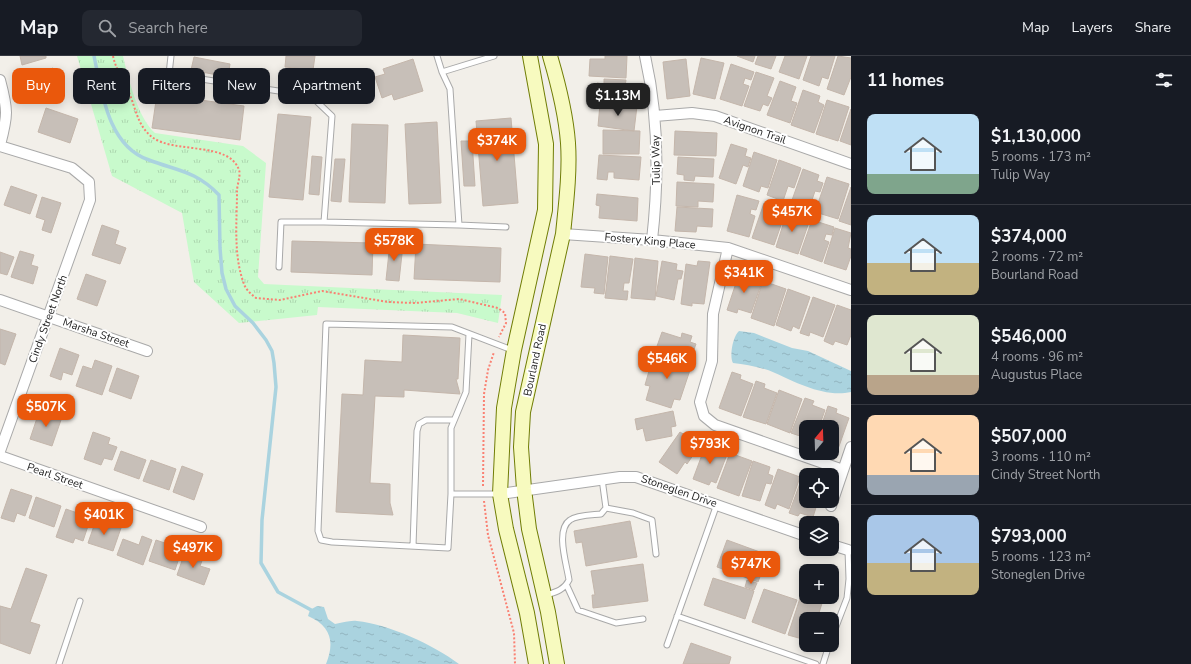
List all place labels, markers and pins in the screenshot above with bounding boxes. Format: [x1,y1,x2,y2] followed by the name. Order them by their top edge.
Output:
[585,83,651,117] pin: $1.13M
[469,128,525,162] pin: $374K
[764,199,820,233] pin: $457K
[366,228,422,262] pin: $578K
[716,260,772,294] pin: $341K
[639,346,695,380] pin: $546K
[18,394,74,428] pin: $507K
[682,431,738,465] pin: $793K
[76,502,132,536] pin: $401K
[165,535,221,569] pin: $497K
[723,551,779,585] pin: $747K

